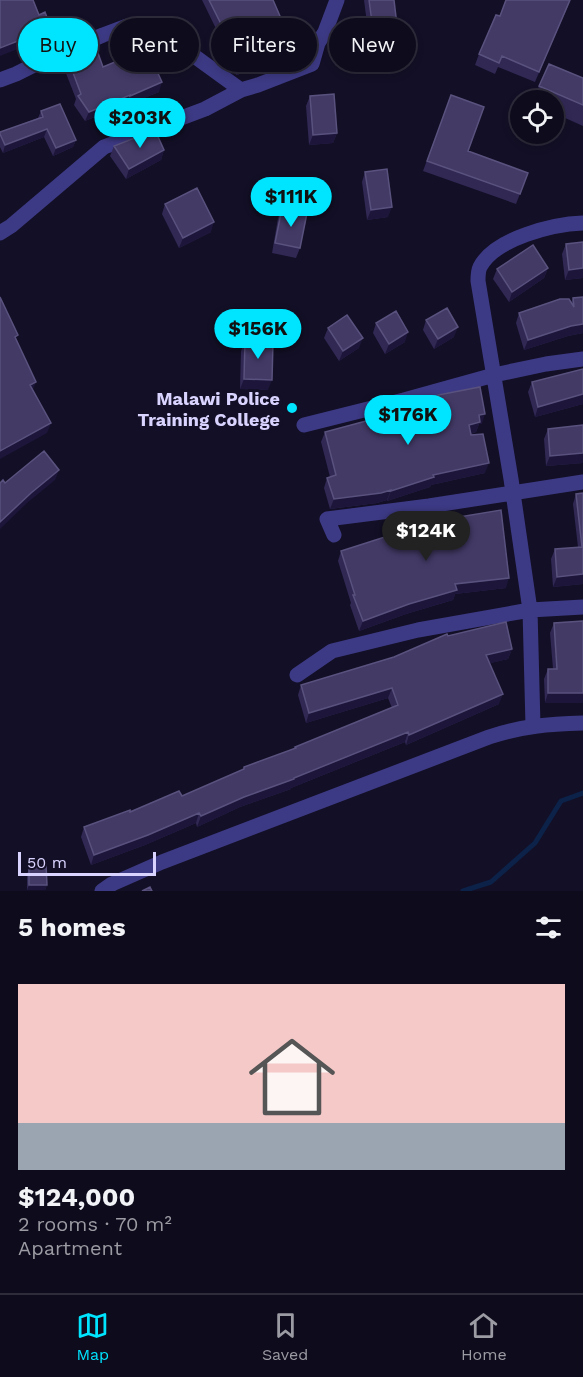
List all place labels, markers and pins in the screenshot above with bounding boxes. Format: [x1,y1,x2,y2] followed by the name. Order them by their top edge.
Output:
[98,98,182,149] pin: $203K
[249,177,333,228] pin: $111K
[216,309,300,360] pin: $156K
[138,388,280,430] place label: Malawi Police Training College
[366,395,450,446] pin: $176K
[285,401,299,415] marker: Malawi Police Training College
[384,511,468,562] pin: $124K

